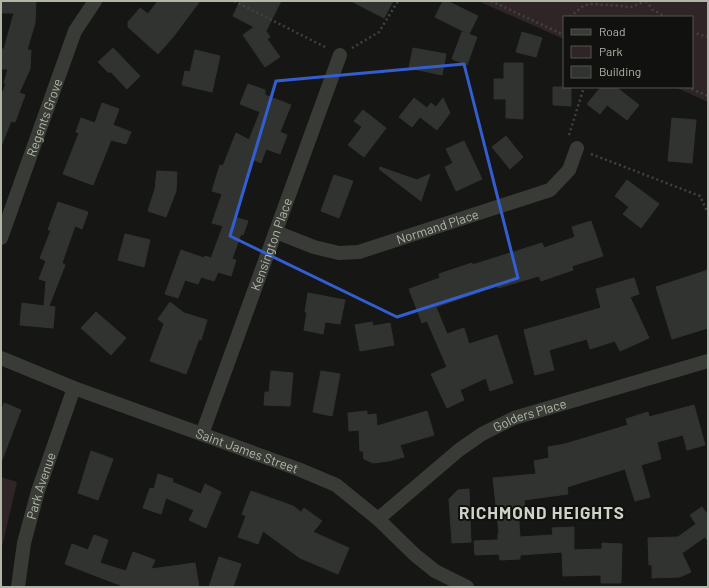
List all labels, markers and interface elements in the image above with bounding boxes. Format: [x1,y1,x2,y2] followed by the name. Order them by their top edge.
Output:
[563,16,693,88] legend
[599,24,626,38] text: Road
[599,44,623,58] text: Park
[599,64,641,78] text: Building
[23,76,65,159] street label: Regents Grove
[247,196,295,293] street label: Kensington Place
[394,206,481,247] street label: Normand Place
[490,395,568,435] street label: Golders Place
[194,425,301,476] street label: Saint James Street
[23,450,59,521] street label: Park Avenue
[459,502,625,522] district label: RICHMOND HEIGHTS

